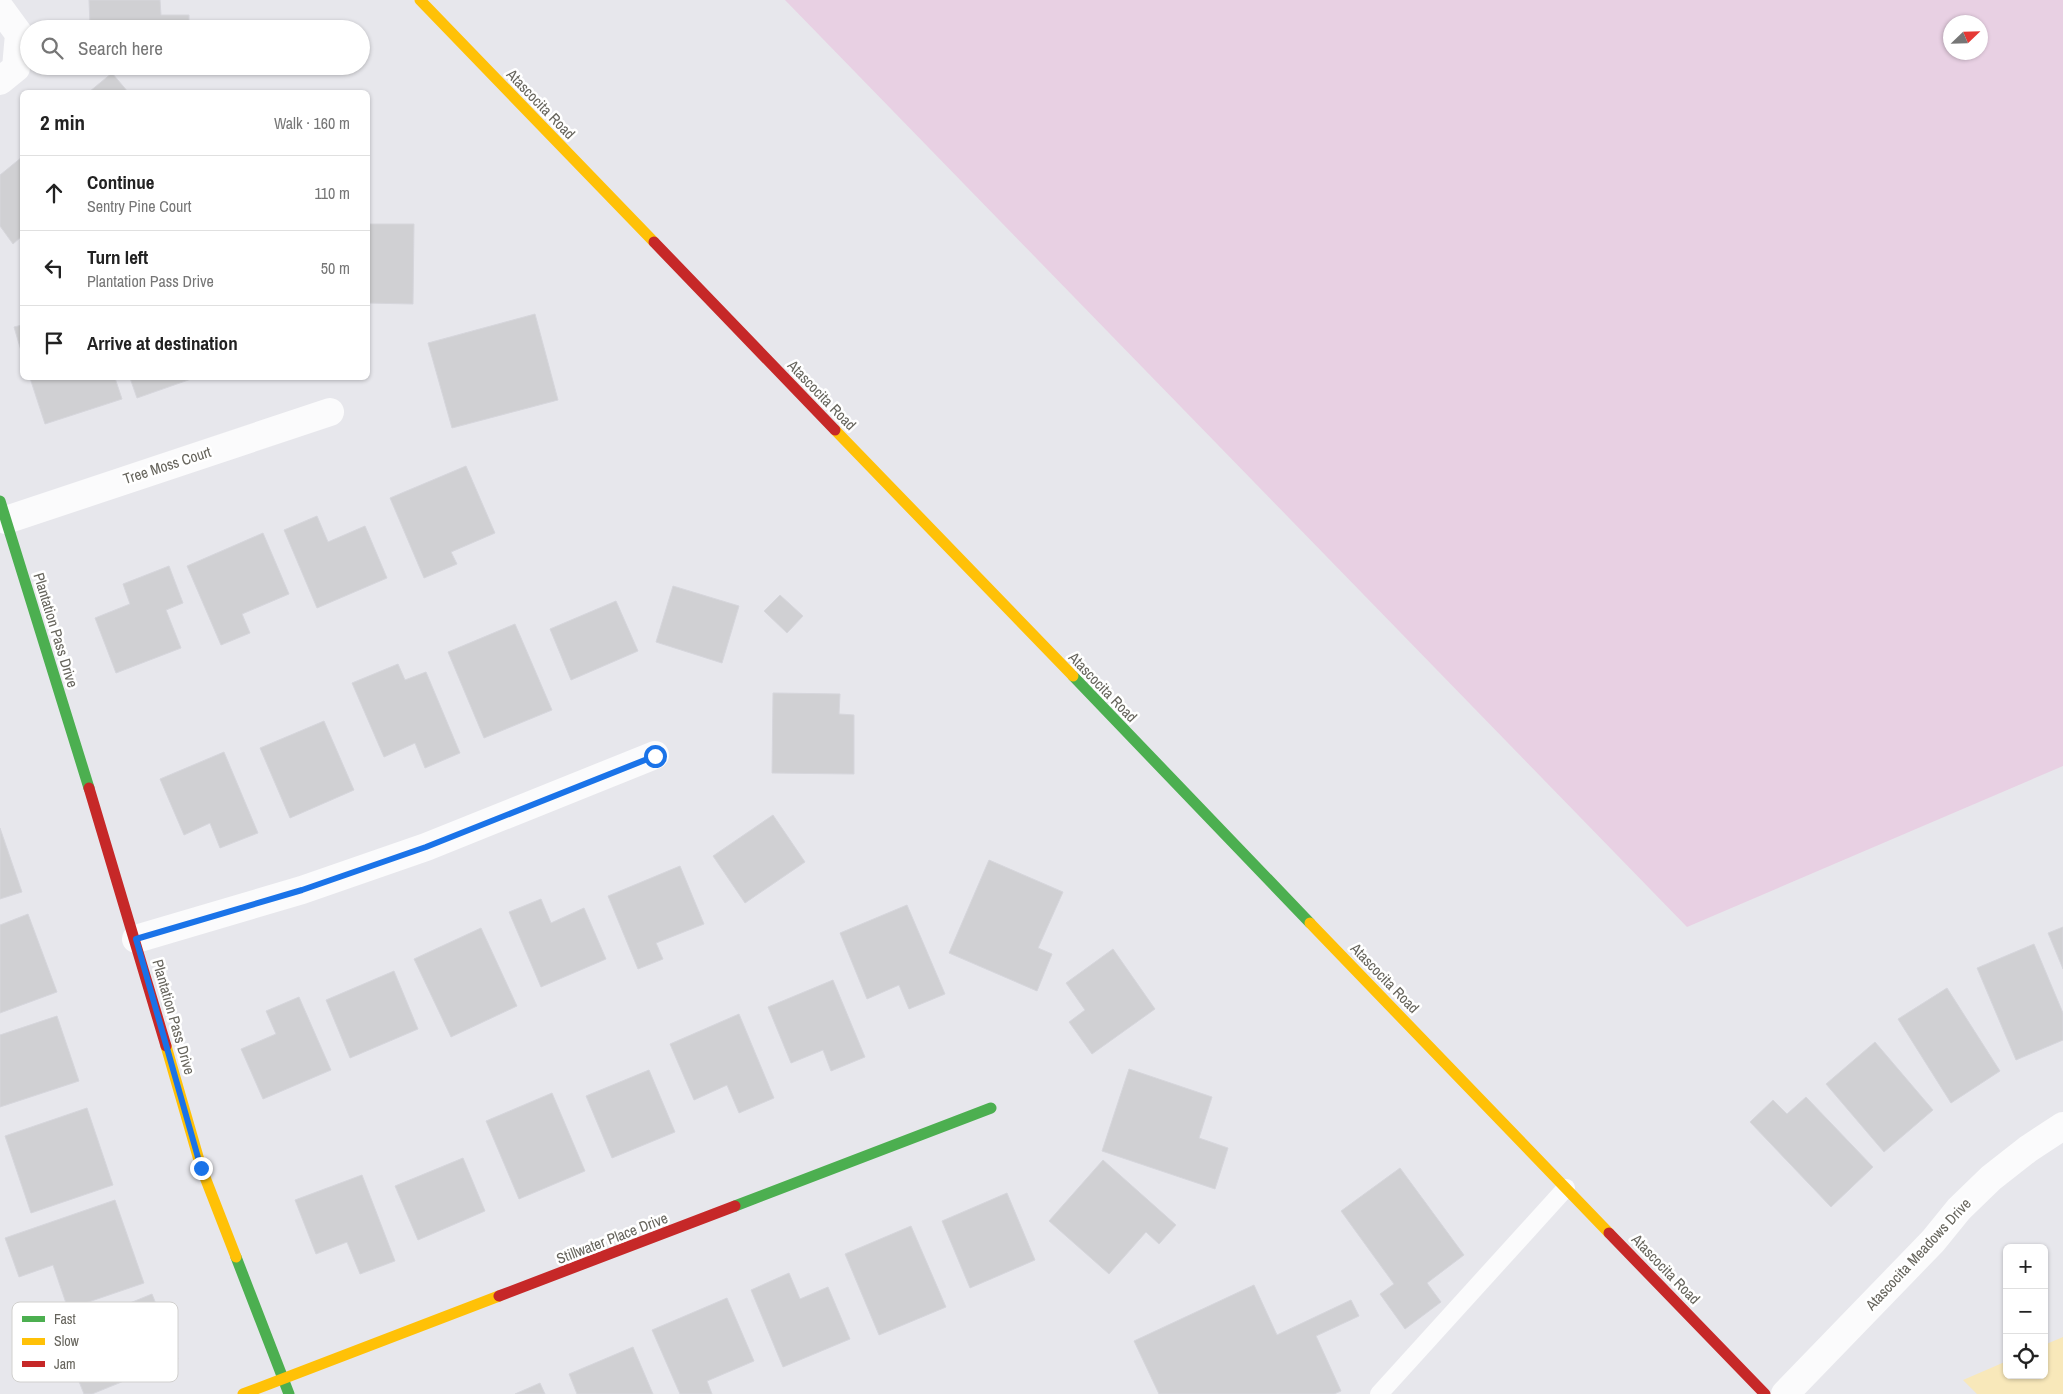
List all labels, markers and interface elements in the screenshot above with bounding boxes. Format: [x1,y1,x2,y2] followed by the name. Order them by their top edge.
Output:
[1943,15,1988,60] north arrow
[20,20,370,75] search box
[38,34,66,62] icon: search
[78,35,163,61] text: Search here
[501,64,580,144] street label: Atascocita Road
[40,108,85,137] text: 2 min
[274,112,350,134] text: Walk · 160 m
[87,169,155,195] text: Continue
[40,179,68,207] icon: ahead
[314,182,350,204] text: 110 m
[87,195,191,217] text: Sentry Pine Court
[87,244,148,270] text: Turn left
[40,254,68,282] icon: left
[321,257,350,279] text: 50 m
[87,270,214,292] text: Plantation Pass Drive
[40,329,68,357] icon: arrive
[87,330,238,356] text: Arrive at destination
[782,355,861,435] street label: Atascocita Road
[120,441,214,489] street label: Tree Moss Court
[29,570,83,690] street label: Plantation Pass Drive
[1063,647,1142,727] street label: Atascocita Road
[644,745,667,768] route start
[1345,938,1424,1018] street label: Atascocita Road
[148,957,201,1077] street label: Plantation Pass Drive
[190,1157,213,1180] route end
[1860,1193,1976,1315] street label: Atascocita Meadows Drive
[553,1207,671,1269] street label: Stillwater Place Drive
[1626,1229,1705,1309] street label: Atascocita Road
[2003,1244,2048,1379] map controls
[2003,1244,2048,1289] button: +
[2003,1289,2048,1334] button: −
[12,1302,178,1382] legend
[54,1310,76,1328] text: Fast
[54,1332,80,1350] text: Slow
[2003,1334,2048,1379] button: locate
[54,1355,76,1373] text: Jam

